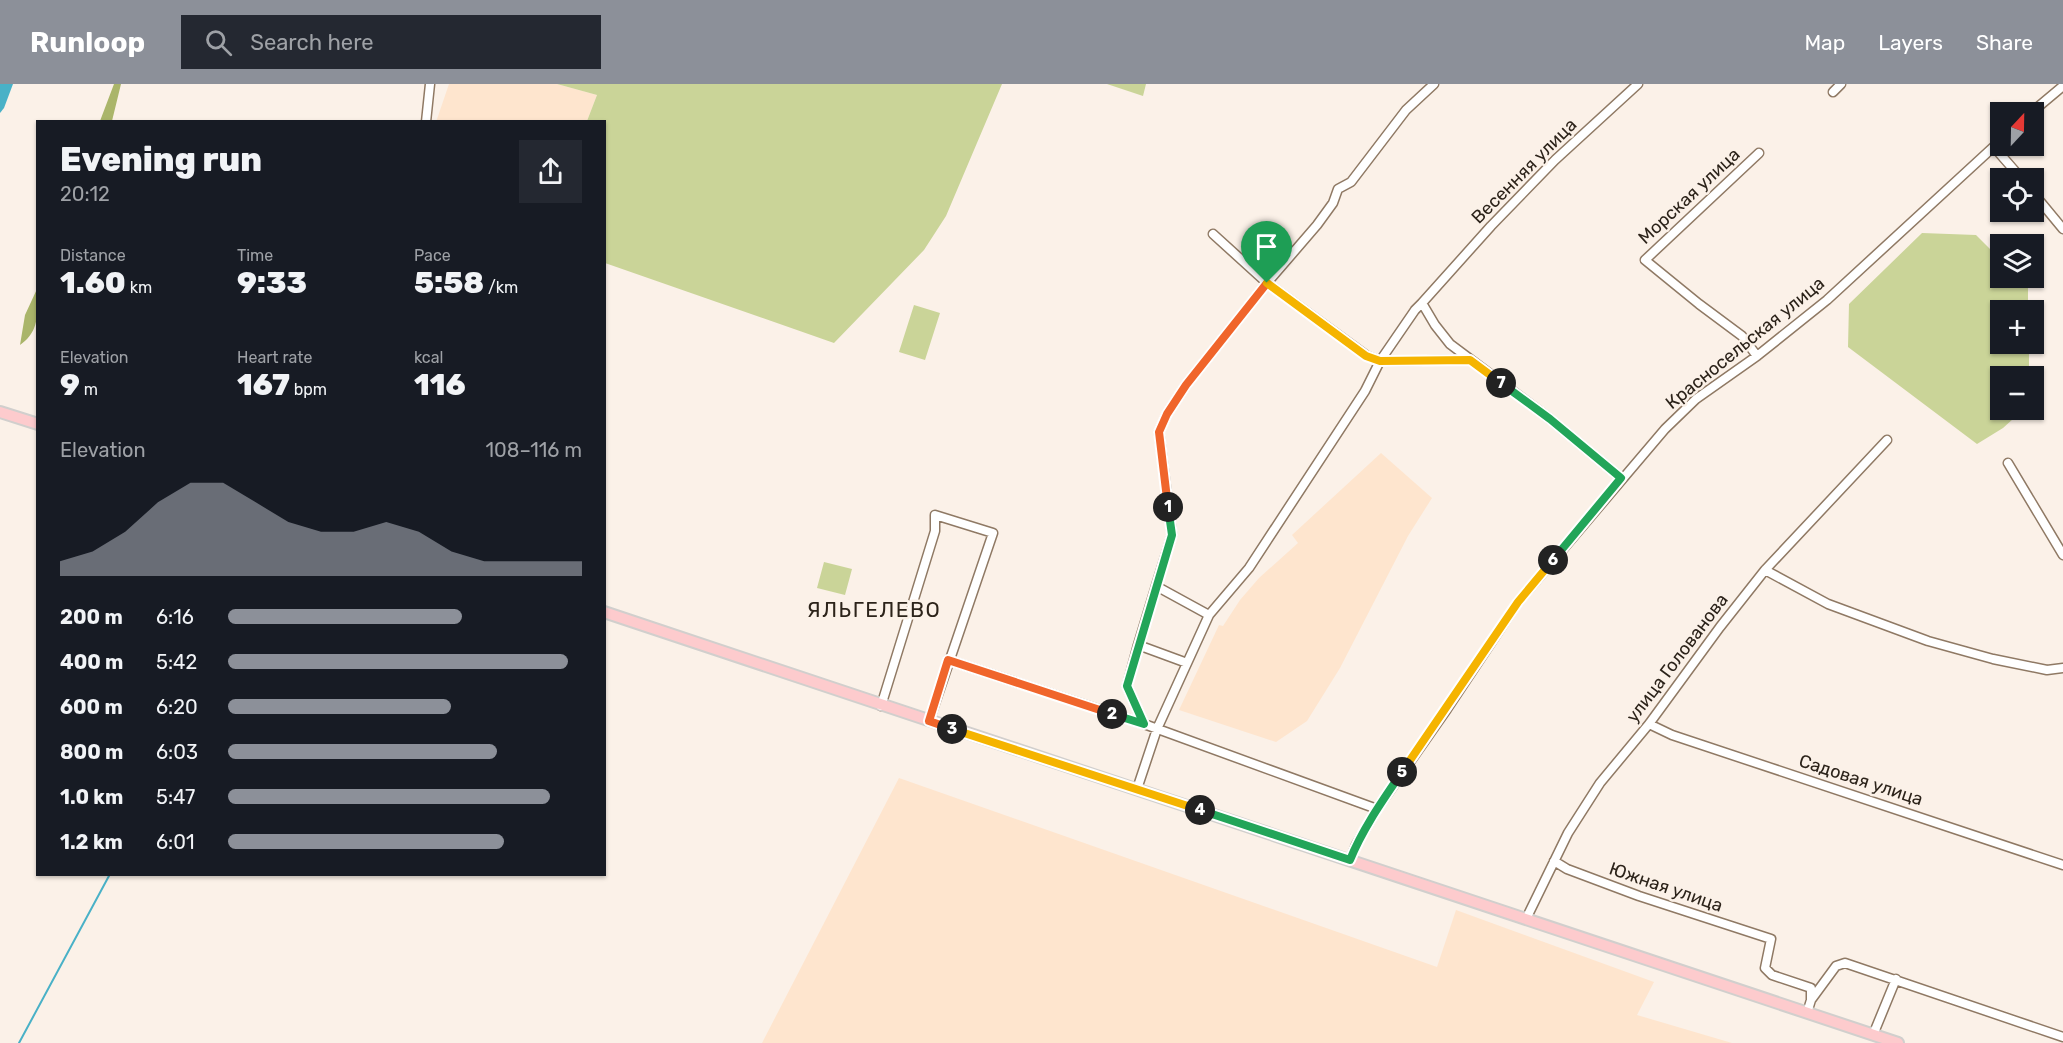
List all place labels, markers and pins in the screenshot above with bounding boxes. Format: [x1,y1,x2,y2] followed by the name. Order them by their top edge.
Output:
[1241,221,1292,283] pin
[1486,368,1516,398] pin: 7
[1153,492,1183,522] pin: 1
[1538,545,1568,575] pin: 6
[1097,699,1127,729] pin: 2
[937,714,967,744] pin: 3
[1387,757,1417,787] pin: 5
[1185,795,1215,825] pin: 4

